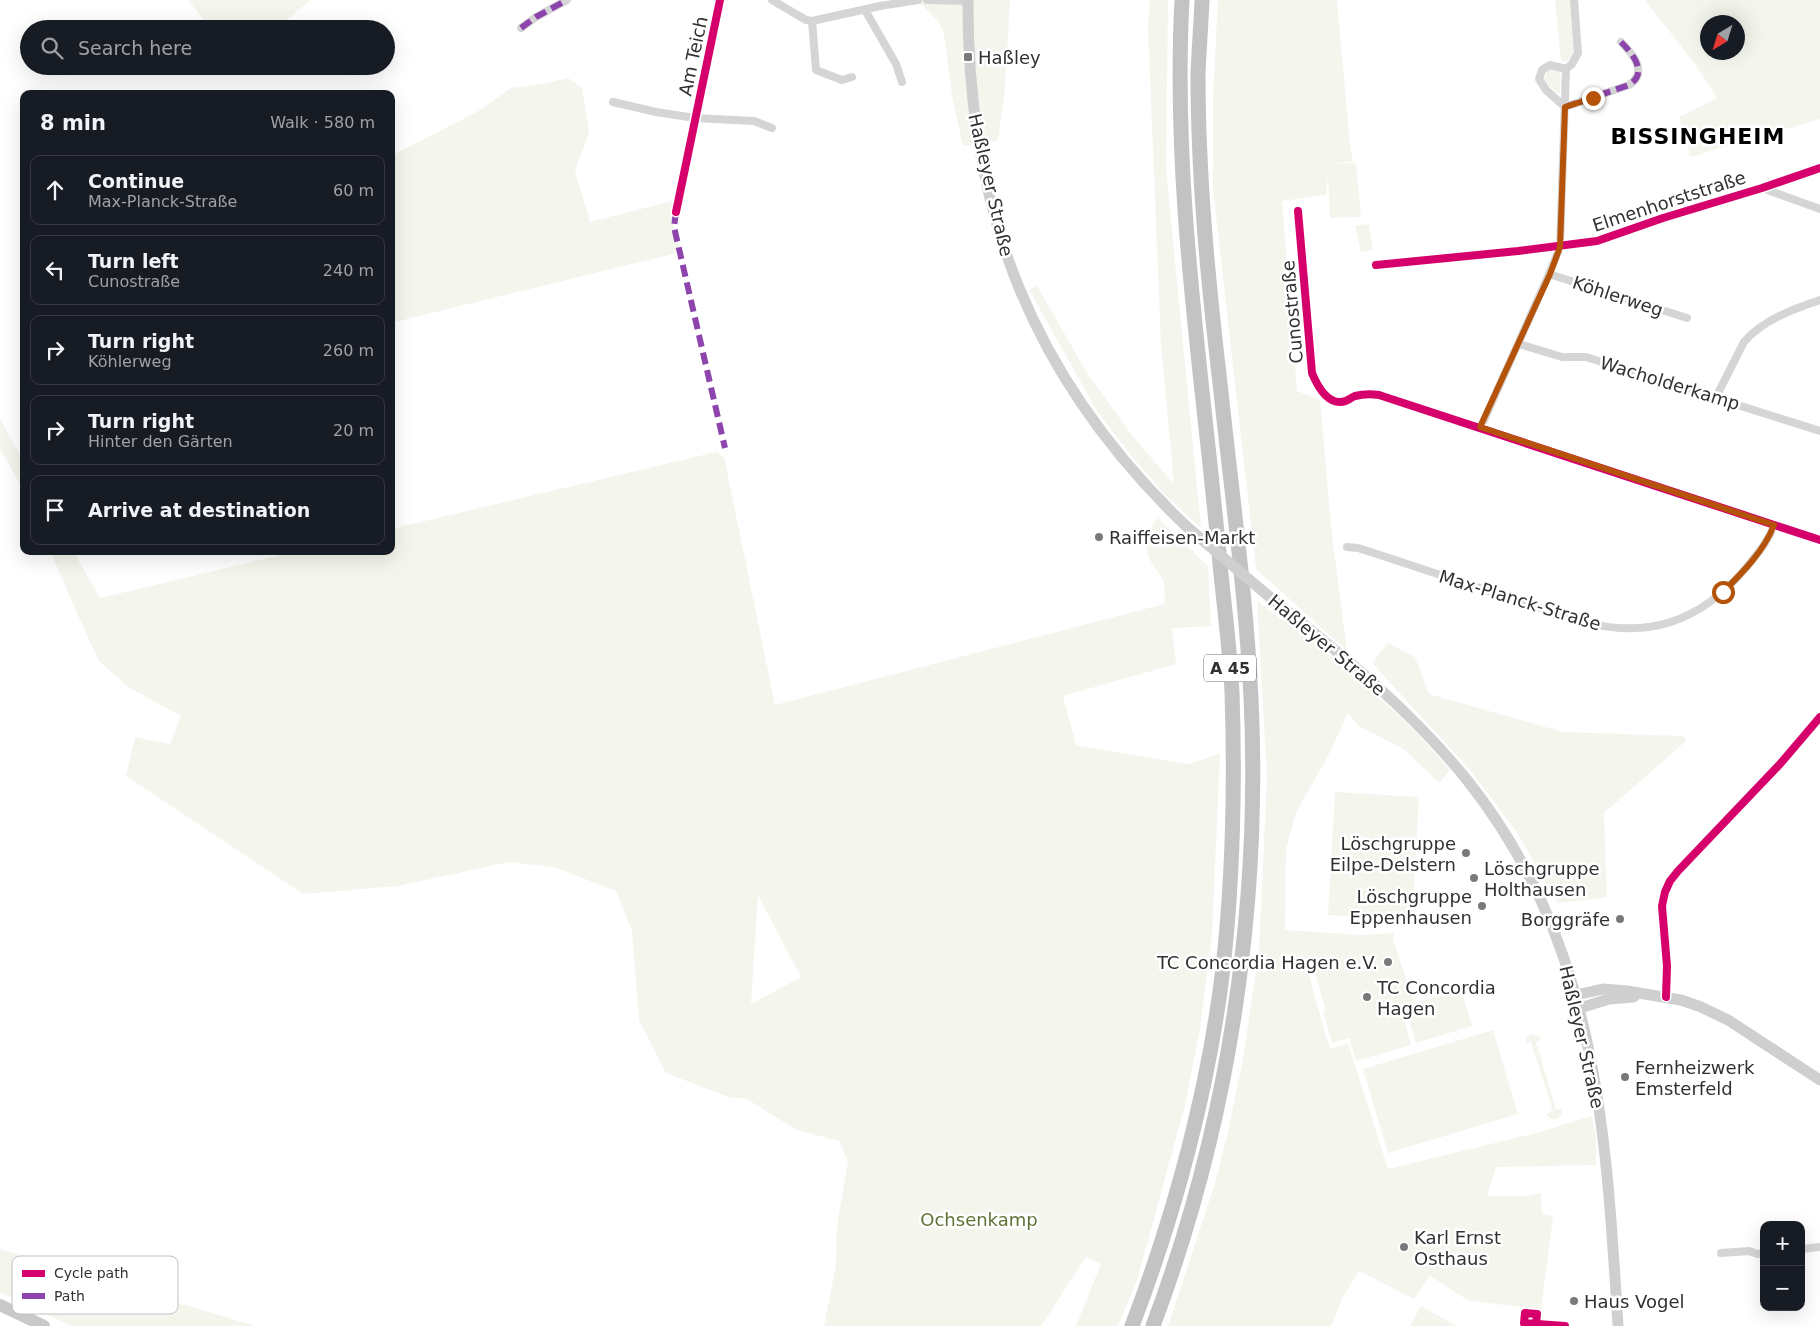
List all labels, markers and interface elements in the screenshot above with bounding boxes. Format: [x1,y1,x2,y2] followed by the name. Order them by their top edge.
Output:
[674,14,712,98] street label: Am Teich
[1700,15,1745,60] north arrow
[20,20,395,75] search box
[38,34,66,62] icon: search
[78,37,192,59] text: Search here
[978,47,1041,68] place label: Haßley
[962,51,974,63] marker: Haßley
[1582,87,1605,110] route end
[40,111,106,135] text: 8 min
[964,111,1018,259] street label: Haßleyer Straße
[270,113,375,132] text: Walk · 580 m
[1611,124,1785,149] district label: BISSINGHEIM
[1590,166,1748,236] street label: Elmenhorststraße
[88,170,184,192] text: Continue
[41,176,69,204] icon: ahead
[333,181,374,200] text: 60 m
[88,192,237,211] text: Max-Planck-Straße
[88,250,179,272] text: Turn left
[41,256,69,284] icon: left
[1277,259,1307,365] street label: Cunostraße
[323,261,374,280] text: 240 m
[1570,271,1666,321] street label: Köhlerweg
[88,272,180,291] text: Cunostraße
[88,330,194,352] text: Turn right
[41,336,69,364] icon: right
[323,341,374,360] text: 260 m
[88,352,172,371] text: Köhlerweg
[1598,352,1742,414] street label: Wacholderkamp
[88,410,194,432] text: Turn right
[41,416,69,444] icon: right
[333,421,374,440] text: 20 m
[88,432,233,451] text: Hinter den Gärten
[41,496,69,524] icon: arrive
[88,499,310,521] text: Arrive at destination
[1109,527,1255,548] place label: Raiffeisen-Markt
[1093,531,1105,543] marker: Raiffeisen-Markt
[1437,565,1603,635] street label: Max-Planck-Straße
[1712,581,1735,604] route start
[1264,590,1390,700] street label: Haßleyer Straße
[1204,654,1256,681] road number: A 45
[1330,833,1456,875] place label: Löschgruppe Eilpe-Delstern
[1460,847,1472,859] marker: Löschgruppe Eilpe-Delstern
[1484,858,1600,900] place label: Löschgruppe Holthausen
[1468,872,1480,884] marker: Löschgruppe Holthausen
[1350,886,1472,928] place label: Löschgruppe Eppenhausen
[1476,900,1488,912] marker: Löschgruppe Eppenhausen
[1521,909,1610,930] place label: Borggräfe
[1614,913,1626,925] marker: Borggräfe
[1156,952,1378,973] place label: TC Concordia Hagen e.V.
[1382,956,1394,968] marker: TC Concordia Hagen e.V.
[1555,963,1609,1111] street label: Haßleyer Straße
[1376,977,1496,1019] place label: TC Concordia Hagen
[1361,991,1373,1003] marker: TC Concordia Hagen
[1635,1057,1755,1099] place label: Fernheizwerk Emsterfeld
[1619,1071,1631,1083] marker: Fernheizwerk Emsterfeld
[920,1209,1038,1230] park label: Ochsenkamp
[1760,1221,1805,1311] map controls
[1760,1221,1805,1266] button: +
[1414,1227,1501,1269] place label: Karl Ernst Osthaus
[1398,1241,1410,1253] marker: Karl Ernst Osthaus
[12,1256,178,1314] legend
[54,1265,129,1281] text: Cycle path
[1760,1266,1805,1311] button: −
[54,1288,85,1304] text: Path
[1584,1291,1685,1312] place label: Haus Vogel
[1568,1295,1580,1307] marker: Haus Vogel

